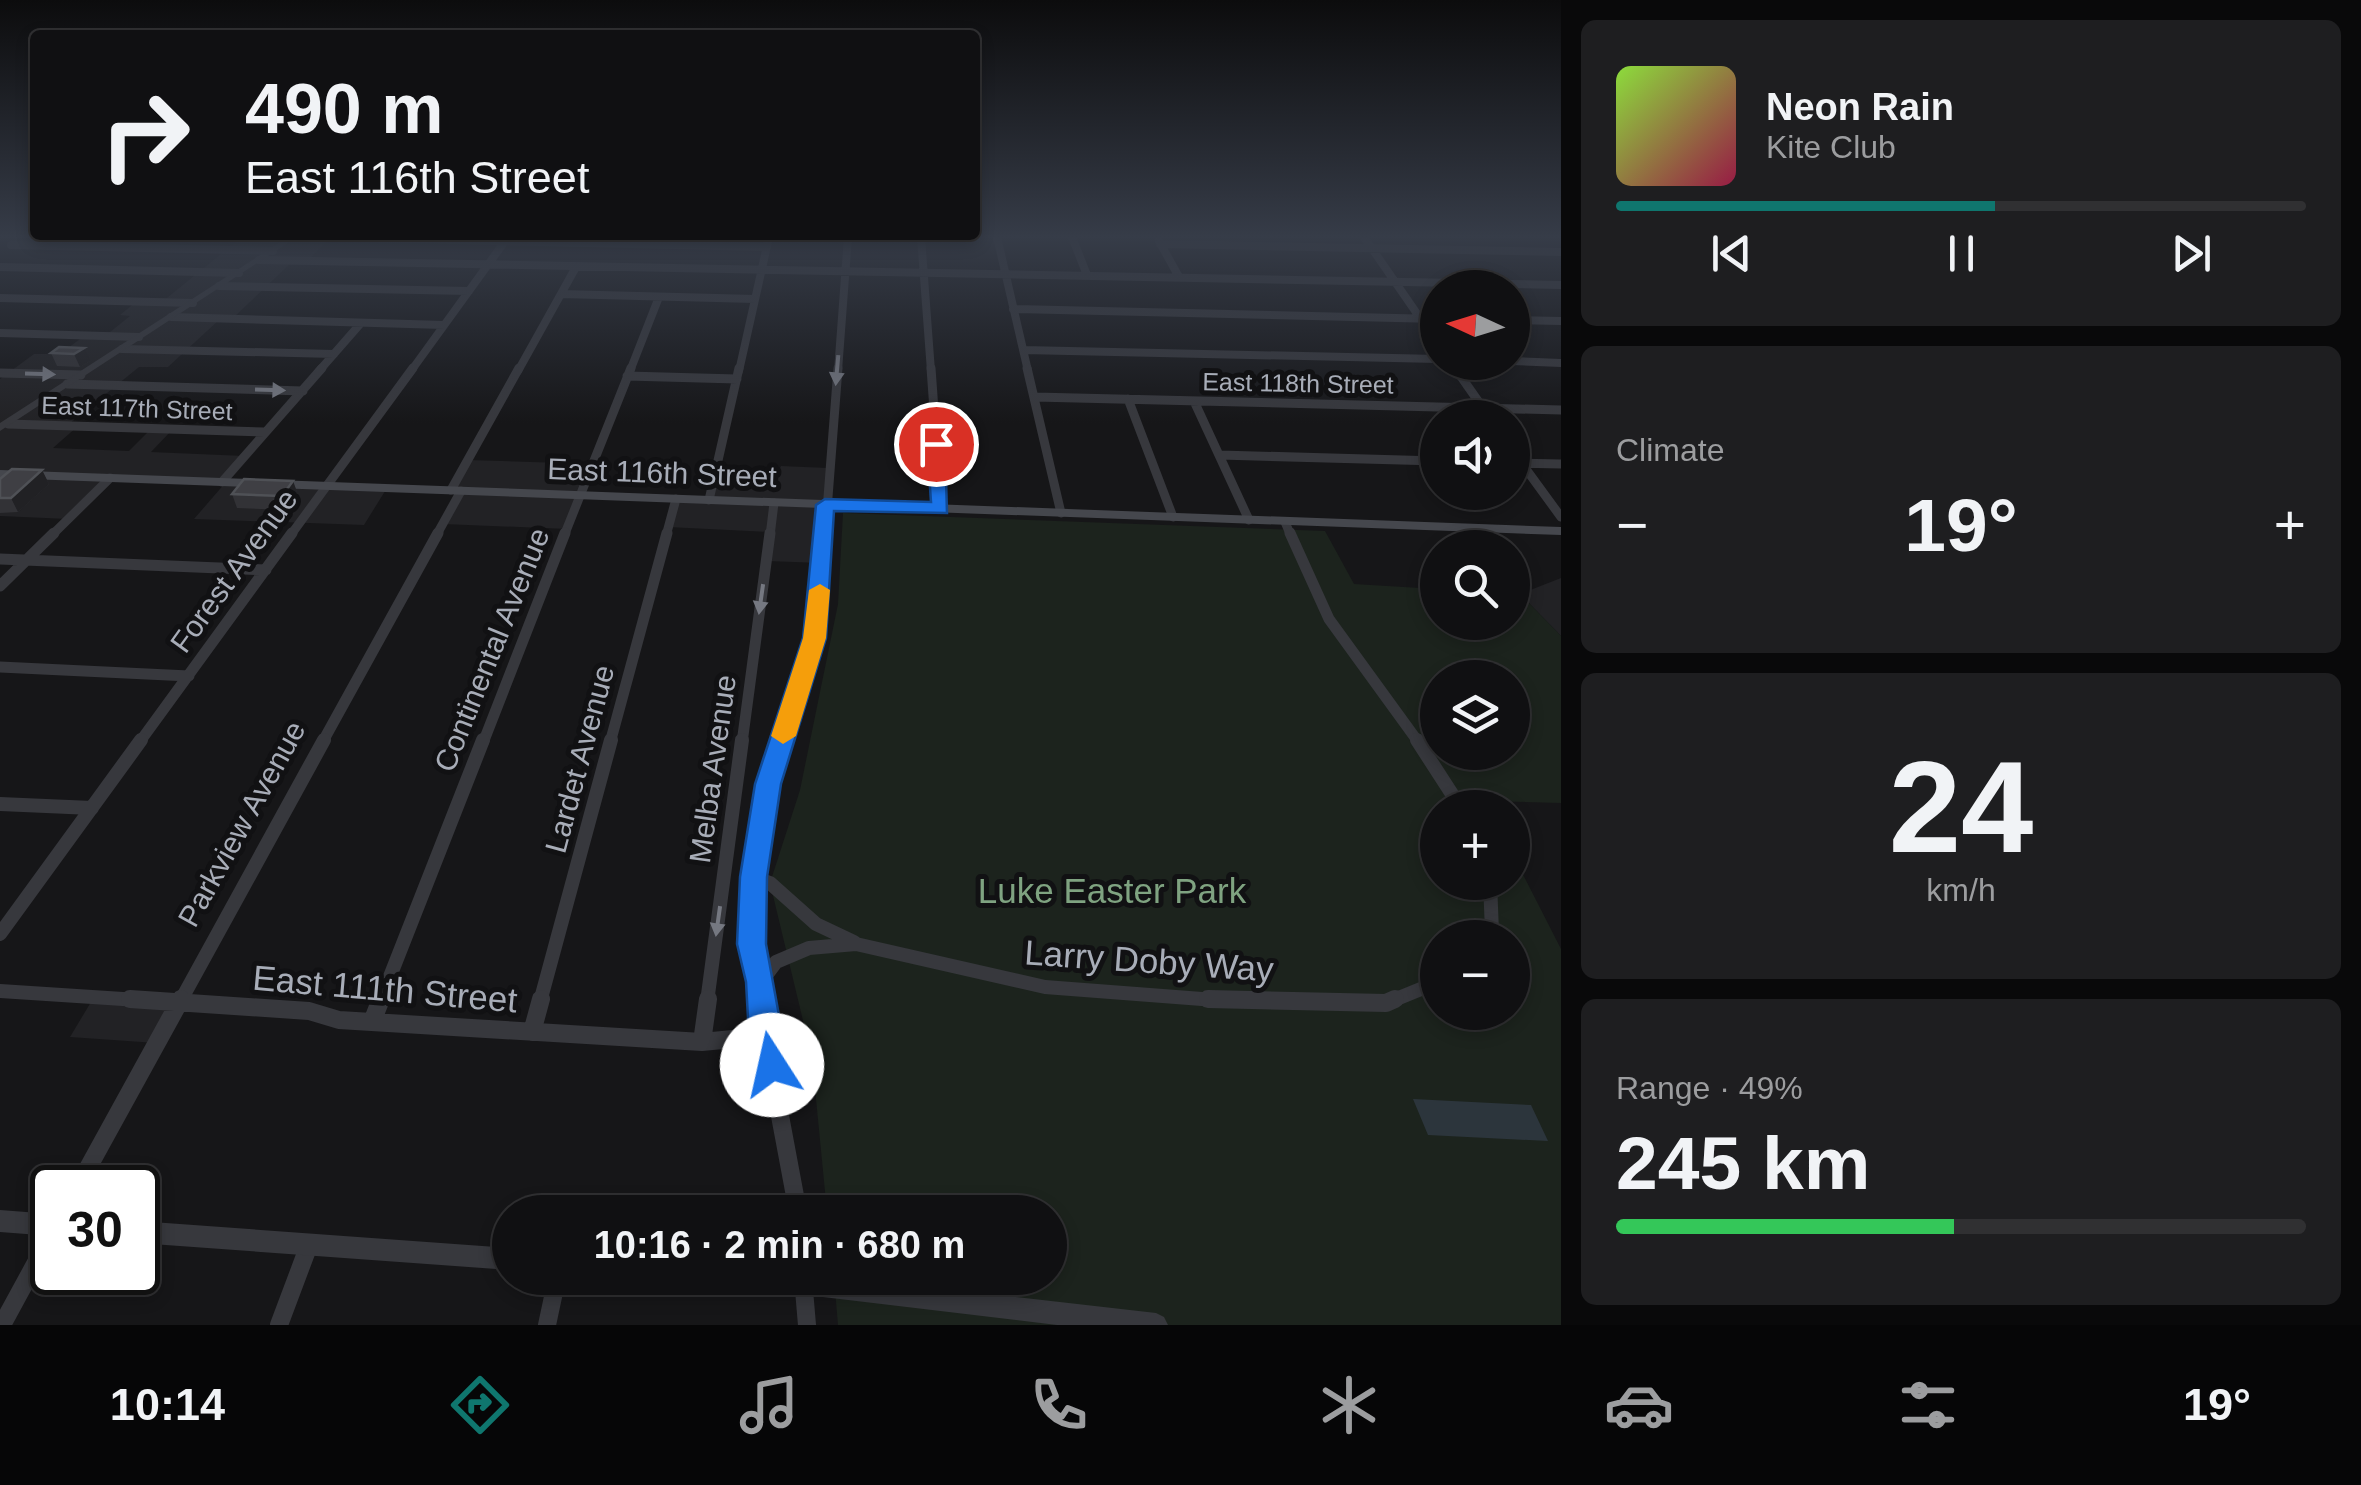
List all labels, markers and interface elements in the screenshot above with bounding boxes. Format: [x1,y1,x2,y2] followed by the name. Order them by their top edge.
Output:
[80,70,210,200] icon: right
[245,70,443,148] text: 490 m
[1766,86,1954,128] text: Neon Rain
[1766,129,1896,165] text: Kite Club
[245,152,589,203] text: East 116th Street
[1704,226,1759,281] icon: previous
[1934,226,1989,281] icon: pause
[2164,226,2219,281] icon: next
[1420,270,1530,380] north arrow
[1420,270,1530,1030] map controls
[828,354,844,386] one-way arrow
[25,367,57,383] one-way arrow
[1202,367,1394,399] street label: East 118th Street
[254,382,286,398] one-way arrow
[41,391,233,425] street label: East 117th Street
[1420,400,1530,510] button: sound
[894,402,979,487] pin
[909,417,964,472] icon: arrive
[1616,432,1724,468] text: Climate
[547,452,778,493] street label: East 116th Street
[164,483,304,658] street label: Forest Avenue
[1904,483,2018,567] text: 19°
[1616,494,1648,556] text: −
[2274,494,2306,556] text: +
[428,523,555,776] street label: Continental Avenue
[1420,530,1530,640] button: search
[753,584,769,616] one-way arrow
[1420,660,1530,770] button: layers
[539,661,620,856] street label: Lardet Avenue
[683,673,742,865] street label: Melba Avenue
[171,715,312,932] street label: Parkview Avenue
[1889,734,2033,880] text: 24
[1420,790,1530,900] button: +
[978,871,1247,910] park label: Luke Easter Park
[1926,872,1996,908] text: km/h
[710,906,726,938] one-way arrow
[1420,920,1530,1030] button: −
[1023,932,1275,989] street label: Larry Doby Way
[251,958,519,1020] street label: East 111th Street
[720,1013,824,1117] position arrow
[1616,1070,1803,1106] text: Range · 49%
[1616,1121,1870,1205] text: 245 km
[30,1165,160,1295] speed limit sign: 30
[594,1224,965,1266] text: 10:16 · 2 min · 680 m
[445,1370,515,1440] icon: directions
[734,1370,804,1440] icon: music
[1024,1370,1094,1440] icon: phone
[1314,1370,1384,1440] icon: climate
[1604,1370,1674,1440] icon: car
[1893,1370,1963,1440] icon: filters
[110,1379,225,1430] text: 10:14
[2183,1379,2251,1430] text: 19°

